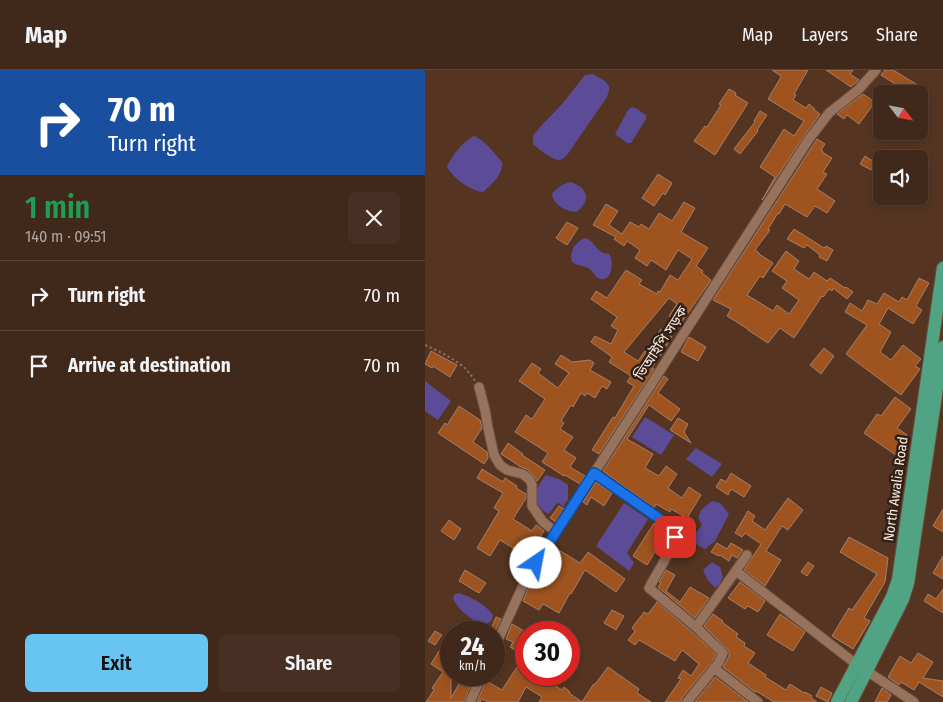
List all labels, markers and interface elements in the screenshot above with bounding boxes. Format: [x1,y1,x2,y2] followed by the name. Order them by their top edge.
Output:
[25,21,67,49] text: Map
[742,24,773,46] text: Map
[801,24,848,46] text: Layers
[876,24,918,46] text: Share
[873,85,927,140] north arrow
[873,85,928,205] map controls
[108,88,176,130] text: 70 m
[25,90,90,155] icon: right
[108,130,196,157] text: Turn right
[873,150,928,205] button: sound
[25,190,90,226] text: 1 min
[348,192,400,244] button: close
[25,227,107,246] text: 140 m · 09:51
[25,282,53,310] icon: right
[68,284,145,307] text: Turn right
[364,284,400,307] text: 70 m
[630,302,691,384] street label: ভিআইপি সড়ক
[25,352,53,380] icon: arrive
[68,354,231,377] text: Arrive at destination
[364,354,400,377] text: 70 m
[880,436,912,542] street label: North Awalia Road
[654,516,696,558] pin
[661,523,689,551] icon: arrive
[509,536,561,588] position arrow
[515,621,580,686] speed limit sign: 30
[461,632,484,662] text: 24
[25,634,208,692] button: Exit
[218,634,400,692] button: Share
[459,659,486,673] text: km/h

